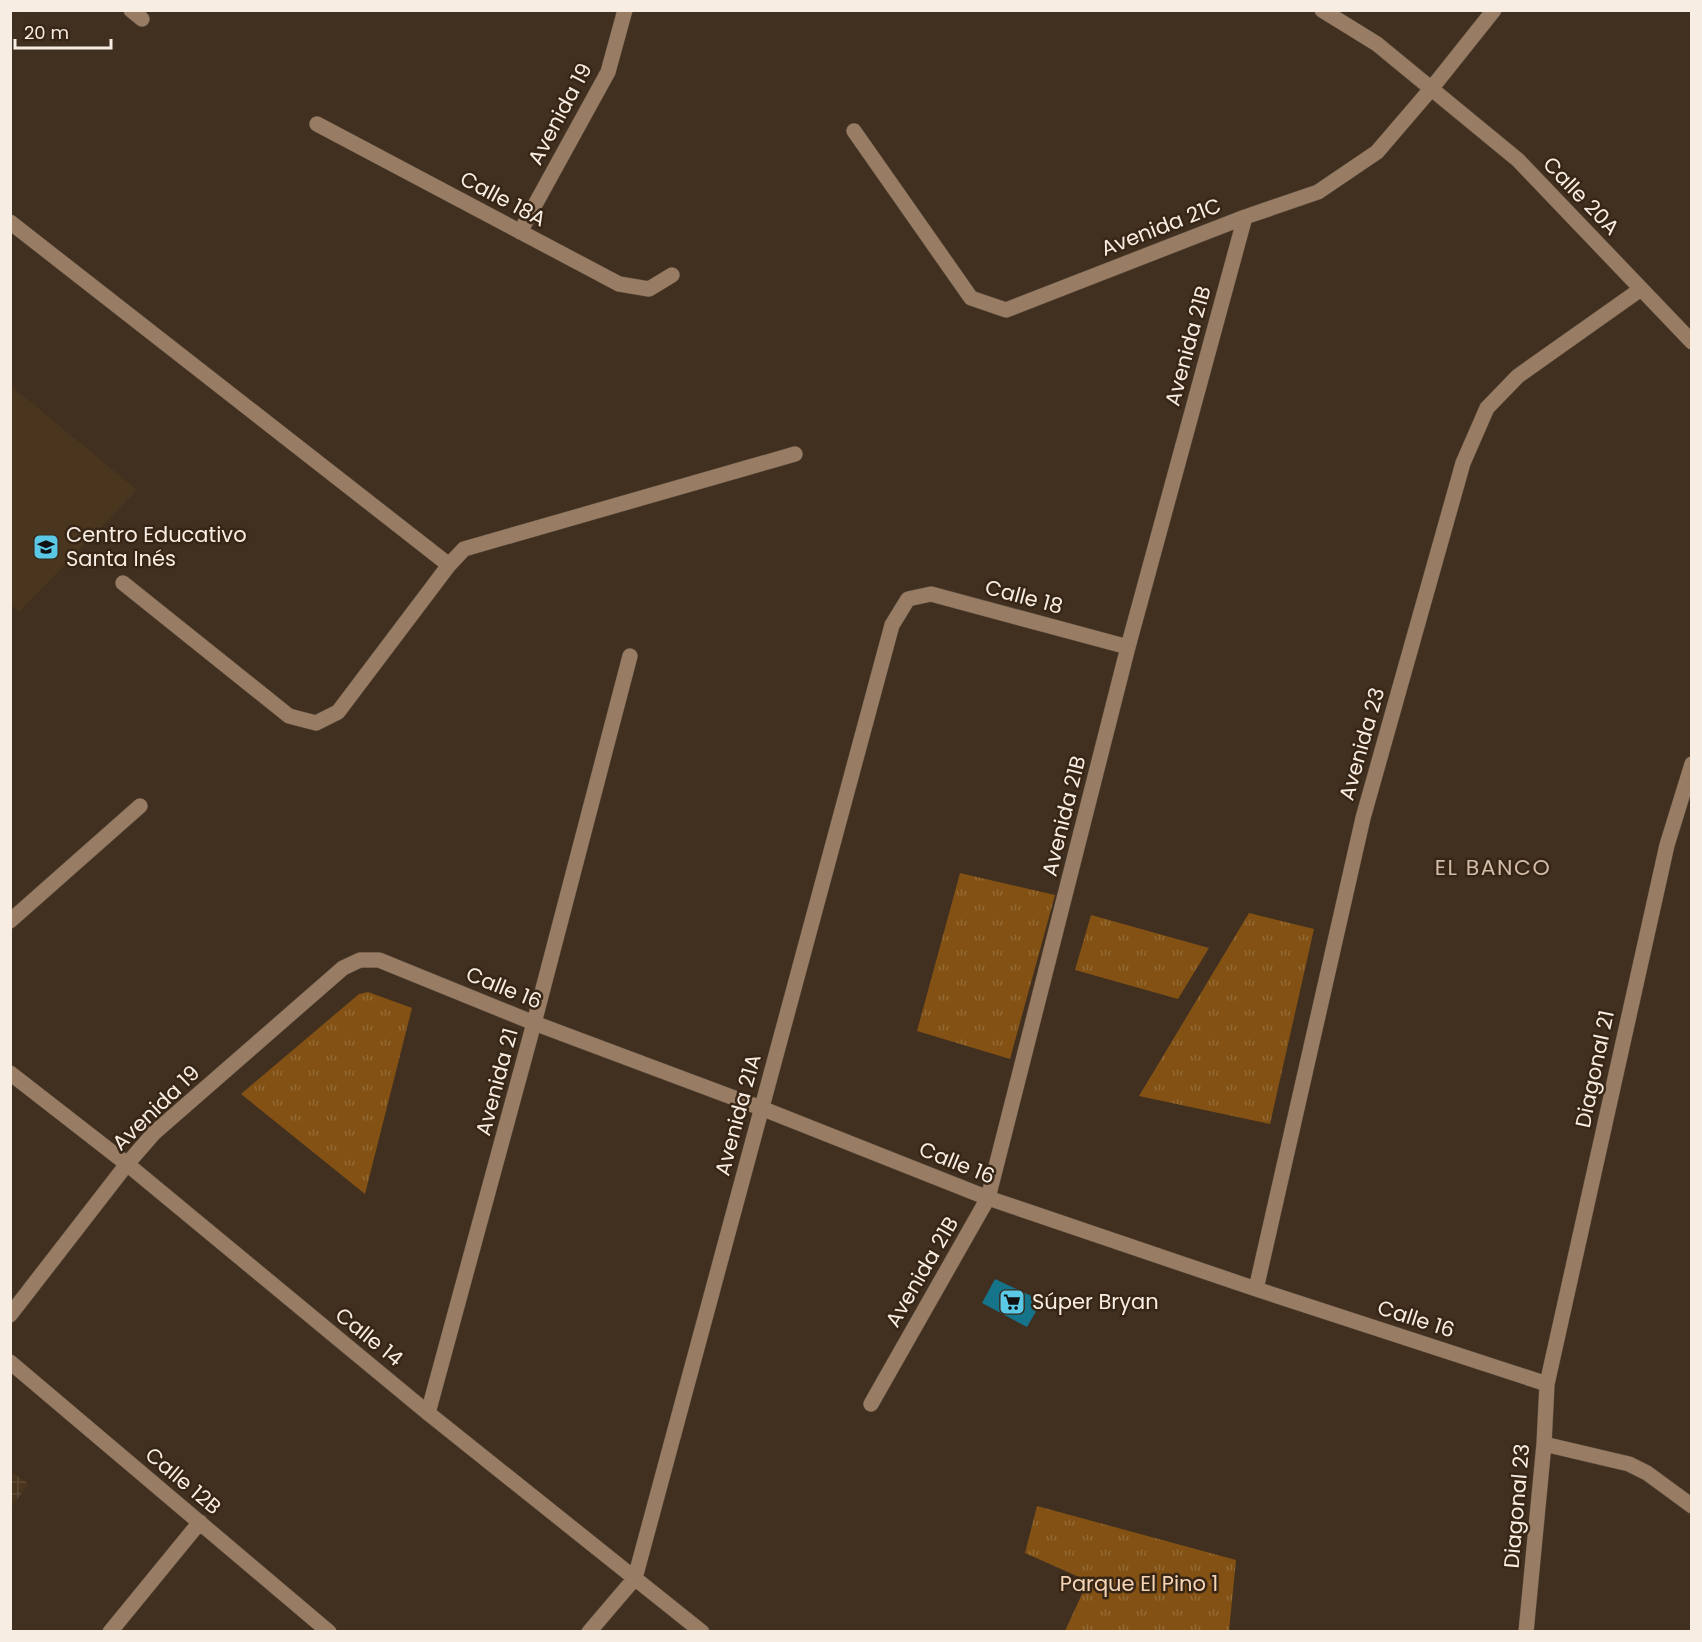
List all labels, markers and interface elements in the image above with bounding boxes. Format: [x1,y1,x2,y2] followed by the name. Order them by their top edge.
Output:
[15,12,111,50] scale bar
[24,20,69,45] text: 20 m
[521,58,599,170] street label: Avenida 19
[1537,150,1626,241] street label: Calle 20A
[455,164,551,233] street label: Calle 18A
[1097,190,1225,263] street label: Avenida 21C
[1158,283,1217,409] street label: Avenida 21B
[66,520,247,573] place label: Centro Educativo Santa Inés
[31,532,61,562] school or university icon: Centro Educativo Santa Inés
[982,572,1066,621] street label: Calle 18
[1332,684,1391,804] street label: Avenida 23
[1035,753,1092,879] street label: Avenida 21B
[1435,852,1551,883] district label: EL BANCO
[462,959,546,1016] street label: Calle 16
[1568,1008,1621,1130] street label: Diagonal 21
[468,1025,525,1139] street label: Avenida 21
[707,1051,768,1179] street label: Avenida 21A
[105,1058,206,1157] street label: Avenida 19
[915,1134,999,1191] street label: Calle 16
[878,1211,965,1332] street label: Avenida 21B
[997,1287,1027,1317] supermarket icon: Súper Bryan
[1032,1287,1159,1316] place label: Súper Bryan
[1374,1292,1458,1345] street label: Calle 16
[329,1300,409,1373] street label: Calle 14
[139,1440,228,1521] street label: Calle 12B
[1497,1443,1536,1569] street label: Diagonal 23
[1060,1569,1218,1598] park label: Parque El Pino 1

